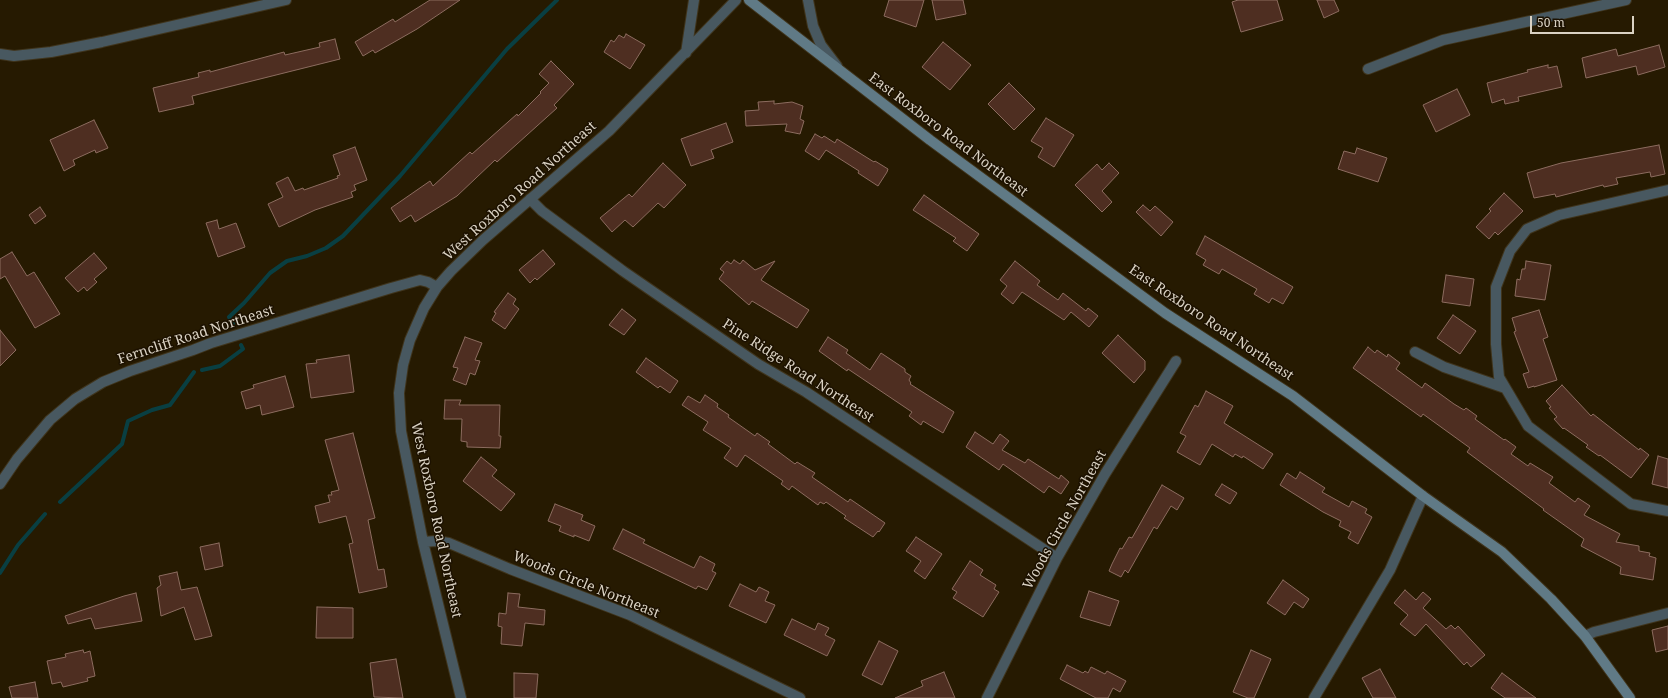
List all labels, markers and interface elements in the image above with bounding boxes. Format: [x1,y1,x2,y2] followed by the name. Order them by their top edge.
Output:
[1532,8,1636,34] scale bar
[1537,14,1565,31] text: 50 m
[865,70,1031,200] street label: East Roxboro Road Northeast
[440,118,600,264] street label: West Roxboro Road Northeast
[1125,262,1297,384] street label: East Roxboro Road Northeast
[116,302,276,368] street label: Ferncliff Road Northeast
[719,316,877,426] street label: Pine Ridge Road Northeast
[407,421,465,619] street label: West Roxboro Road Northeast
[1020,448,1110,592] street label: Woods Circle Northeast
[510,548,662,622] street label: Woods Circle Northeast

